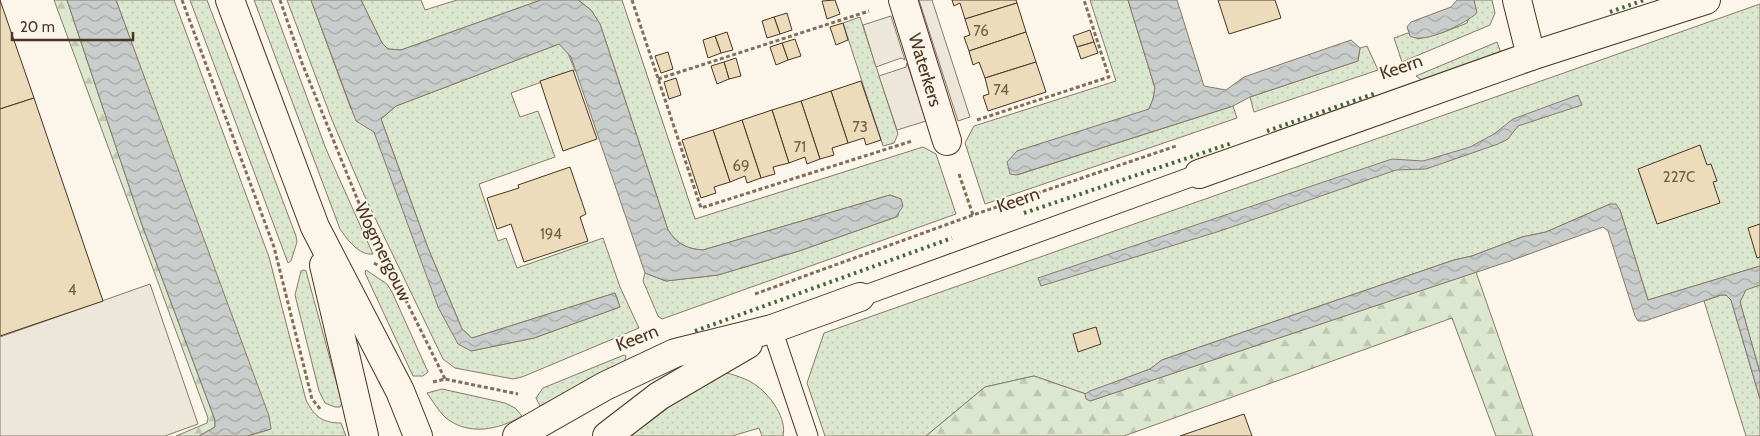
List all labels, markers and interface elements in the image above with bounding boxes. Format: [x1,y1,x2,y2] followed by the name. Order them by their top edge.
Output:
[12,10,134,42] scale bar
[20,18,55,36] text: 20 m
[973,22,989,40] house number: 76
[903,31,947,109] street label: Waterkers
[1377,49,1425,85] street label: Keern
[993,81,1009,99] house number: 74
[852,118,868,136] house number: 73
[794,138,806,156] house number: 71
[732,157,750,175] house number: 69
[1663,168,1695,186] house number: 227C
[994,182,1042,218] street label: Keern
[350,199,416,305] street label: Wogmergouw
[540,225,562,243] house number: 194
[68,281,77,299] house number: 4
[613,320,661,356] street label: Keern

